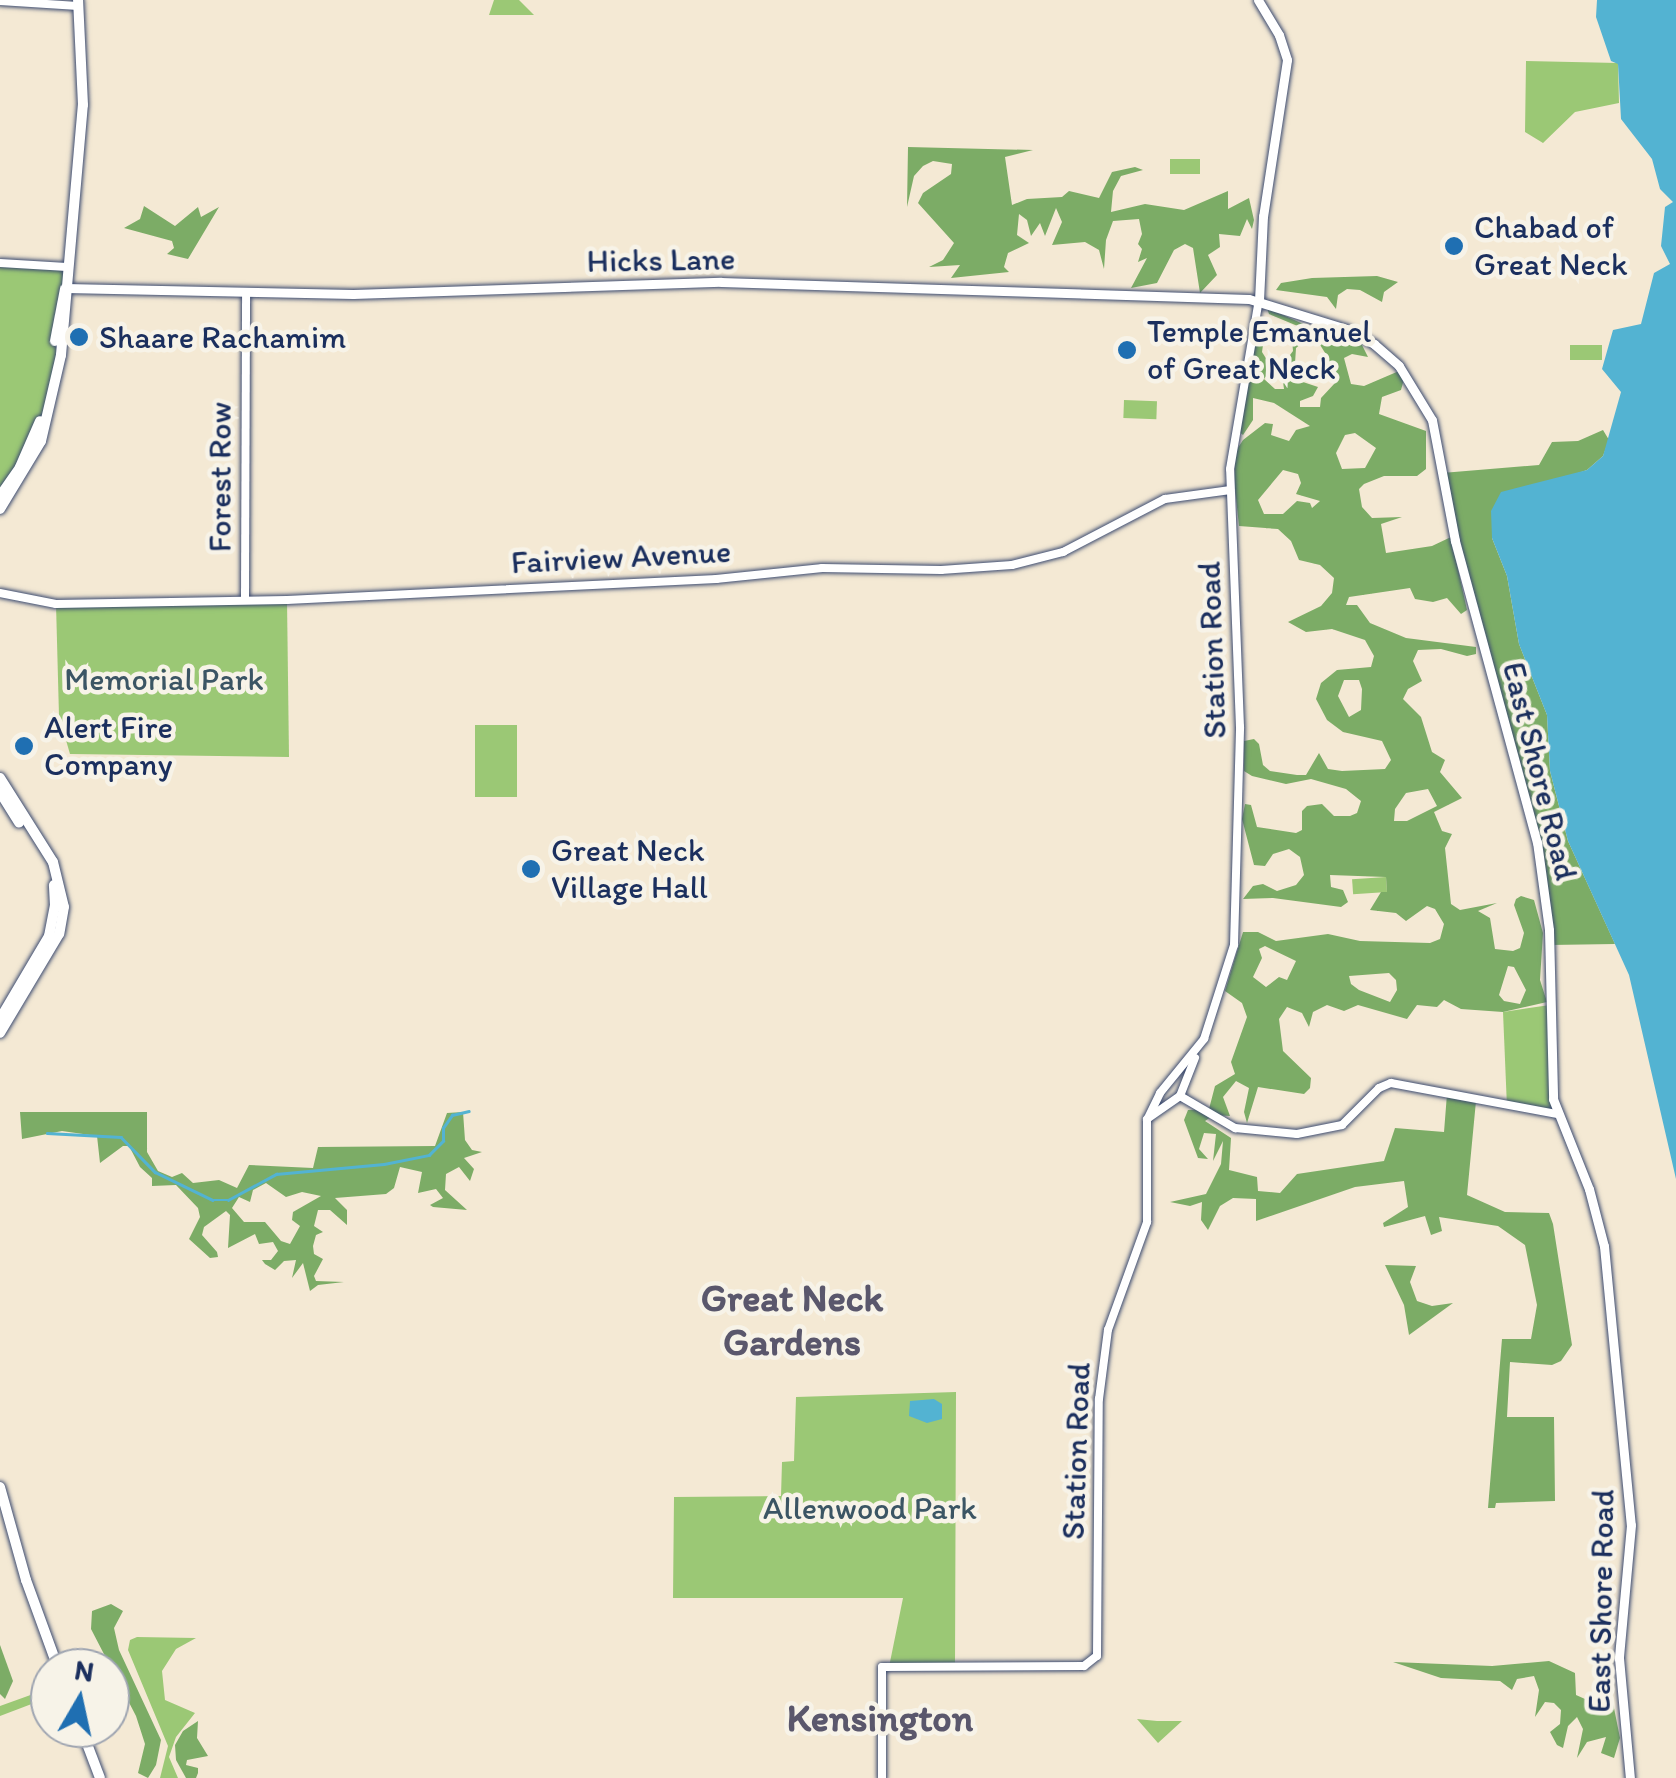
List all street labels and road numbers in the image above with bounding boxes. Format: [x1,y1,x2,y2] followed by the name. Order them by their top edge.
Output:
[586,239,736,281] street label: Hicks Lane
[201,402,239,552] street label: Forest Row
[510,532,732,582] street label: Fairview Avenue
[1190,561,1234,739] street label: Station Road
[1494,658,1586,884] street label: East Shore Road
[1054,1362,1098,1540] street label: Station Road
[1580,1489,1622,1713] street label: East Shore Road

